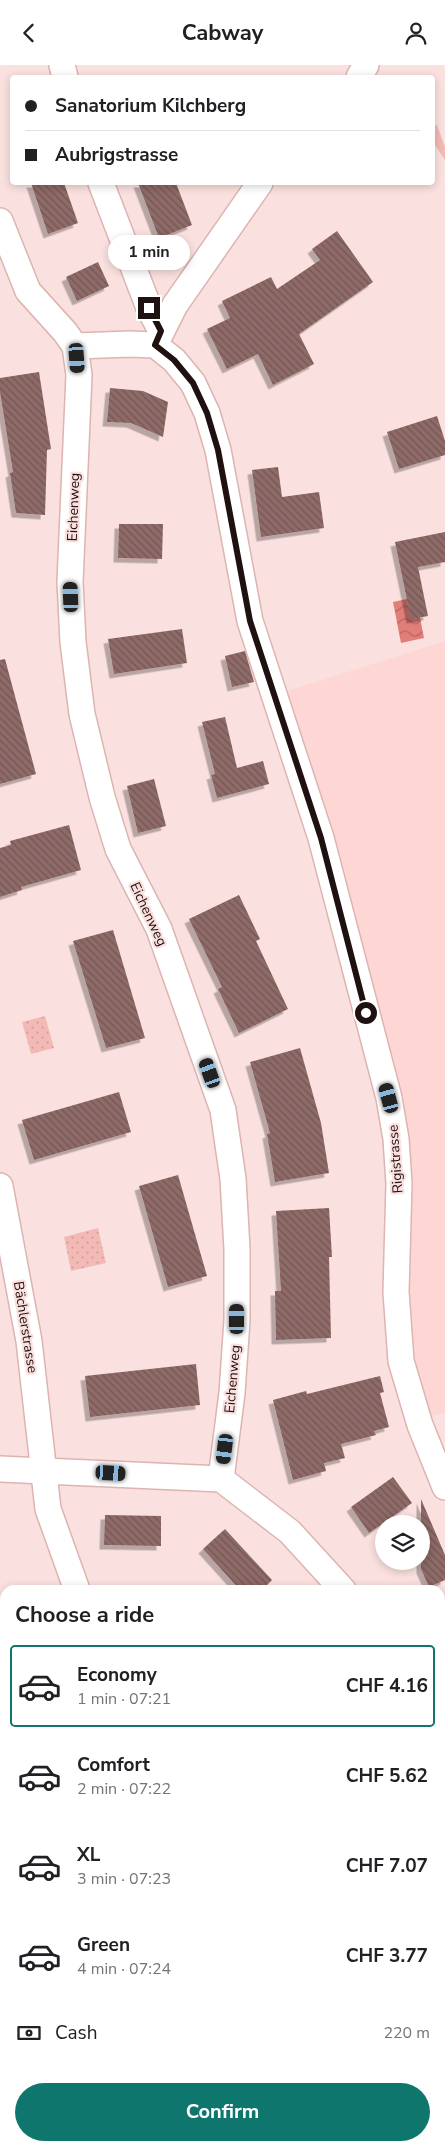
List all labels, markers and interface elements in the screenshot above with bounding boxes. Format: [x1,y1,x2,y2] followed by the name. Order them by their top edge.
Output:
[182,18,263,48] text: Cabway
[15,19,43,47] icon: back
[402,19,430,47] icon: person
[55,93,246,119] text: Sanatorium Kilchberg
[55,142,178,168] text: Aubrigstrasse
[108,235,190,271] callout: 1 min
[128,241,170,263] text: 1 min
[138,297,160,319] route end
[68,343,85,373] car
[63,472,84,542] street label: Eichenweg
[62,582,79,612] car
[125,879,172,949] street label: Eichenweg
[355,1002,377,1024] route start
[197,1056,222,1090] car
[377,1082,400,1114] car
[384,1124,407,1194] street label: Rigistrasse
[9,1280,42,1374] street label: Bächlerstrasse
[229,1304,244,1334] car
[220,1344,245,1414] street label: Eichenweg
[215,1433,234,1465] car
[95,1465,126,1481] car
[375,1515,430,1570] map controls
[375,1515,430,1570] button: layers
[15,1600,154,1630] text: Choose a ride
[77,1662,157,1688] text: Economy
[17,1664,62,1709] icon: car
[346,1673,428,1699] text: CHF 4.16
[77,1688,171,1710] text: 1 min · 07:21
[77,1752,150,1778] text: Comfort
[17,1754,62,1799] icon: car
[346,1763,428,1789] text: CHF 5.62
[77,1778,171,1800] text: 2 min · 07:22
[77,1842,100,1868] text: XL
[17,1844,62,1889] icon: car
[346,1853,428,1879] text: CHF 7.07
[77,1868,171,1890] text: 3 min · 07:23
[77,1932,130,1958] text: Green
[17,1934,62,1979] icon: car
[346,1943,428,1969] text: CHF 3.77
[77,1958,171,1980] text: 4 min · 07:24
[15,2019,43,2047] icon: cash
[55,2020,97,2046] text: Cash
[383,2022,430,2044] text: 220 m
[15,2083,430,2141] button: Confirm

